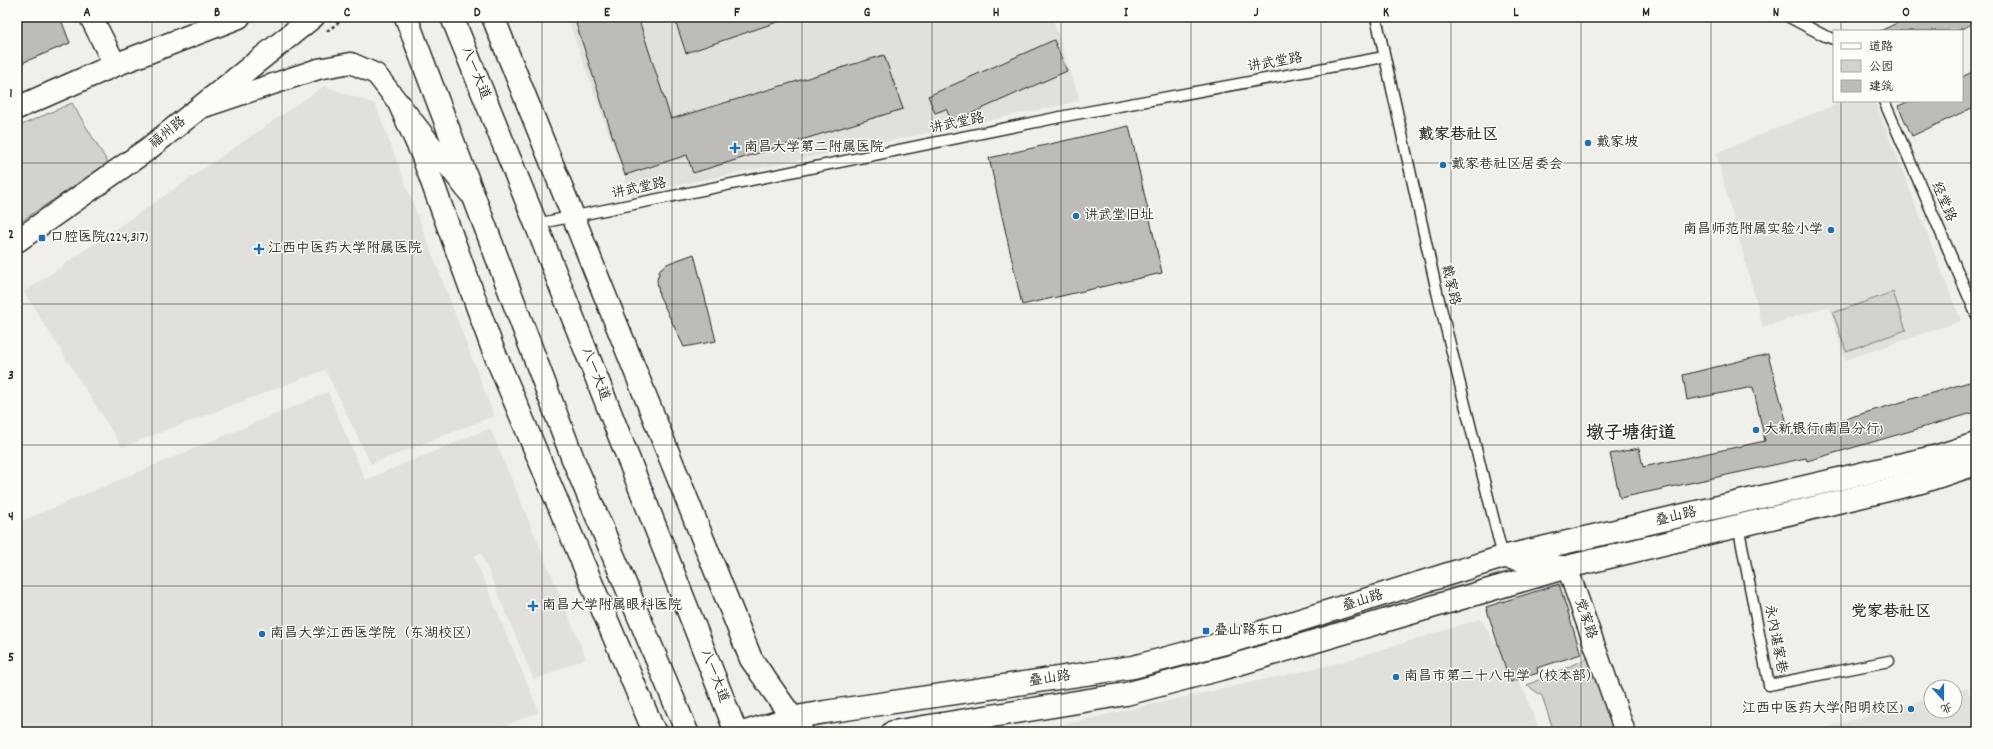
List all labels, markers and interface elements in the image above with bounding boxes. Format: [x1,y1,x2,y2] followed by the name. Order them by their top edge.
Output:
[83,4,91,23] text: A
[214,4,220,23] text: B
[344,4,351,23] text: C
[474,4,481,23] text: D
[604,4,611,23] text: E
[734,4,740,23] text: F
[864,4,871,23] text: G
[993,4,1000,23] text: H
[1124,4,1129,23] text: I
[1254,4,1259,23] text: J
[1383,4,1389,23] text: K
[1513,4,1519,23] text: L
[1642,4,1650,23] text: M
[1773,4,1779,23] text: N
[1902,4,1910,23] text: O
[1833,30,1963,102] legend
[1869,39,1893,56] text: 道路
[455,43,495,103] street label: 八一大道
[1246,48,1304,78] street label: 讲武堂路
[1869,59,1893,76] text: 公园
[1869,79,1893,96] text: 建筑
[10,85,13,104] text: 1
[928,108,986,140] street label: 讲武堂路
[145,112,191,154] street label: 福州路
[1418,124,1498,147] district label: 戴家巷社区
[1596,133,1638,153] place label: 戴家坡
[744,138,884,158] place label: 南昌大学第二附属医院
[1583,138,1593,148] marker: 戴家坡
[729,142,741,154] marker: 南昌大学第二附属医院
[1451,155,1563,175] place label: 戴家巷社区居委会
[1438,160,1448,170] marker: 戴家巷社区居委会
[610,173,668,205] street label: 讲武堂路
[1926,179,1960,225] street label: 经堂路
[1084,206,1154,226] place label: 讲武堂旧址
[1071,211,1081,221] marker: 讲武堂旧址
[1683,220,1823,240] place label: 南昌师范附属实验小学
[1826,225,1836,235] marker: 南昌师范附属实验小学
[8,226,14,245] text: 2
[50,228,149,248] place label: 口腔医院(224,317)
[37,233,47,243] marker: 口腔医院(224,317)
[268,239,422,259] place label: 江西中医药大学附属医院
[253,243,265,255] marker: 江西中医药大学附属医院
[1436,262,1464,308] street label: 戴家路
[576,344,614,404] street label: 八一大道
[8,367,14,386] text: 3
[1764,420,1883,440] place label: 大新银行(南昌分行)
[1586,422,1676,447] district label: 墩子塘街道
[1751,425,1761,435] marker: 大新银行(南昌分行)
[1653,503,1699,531] street label: 叠山路
[8,508,14,527] text: 4
[1340,585,1386,617] street label: 叠山路
[542,596,682,616] place label: 南昌大学附属眼科医院
[1569,596,1601,642] street label: 党家路
[527,600,539,612] marker: 南昌大学附属眼科医院
[1851,601,1931,624] district label: 党家巷社区
[1759,603,1792,676] street label: 永内谌家巷
[1214,621,1284,641] place label: 叠山路东口
[270,624,480,644] place label: 南昌大学江西医学院（东湖校区）
[1201,626,1211,636] marker: 叠山路东口
[257,629,267,639] marker: 南昌大学江西医学院（东湖校区）
[695,646,733,706] street label: 八一大道
[8,649,14,668] text: 5
[1028,666,1072,692] street label: 叠山路
[1404,667,1600,687] place label: 南昌市第二十八中学（校本部）
[1391,672,1401,682] marker: 南昌市第二十八中学（校本部）
[1923,679,1963,719] north arrow
[1938,697,1954,716] text: 北
[1742,699,1903,719] place label: 江西中医药大学(阳明校区)
[1906,704,1916,714] marker: 江西中医药大学(阳明校区)

